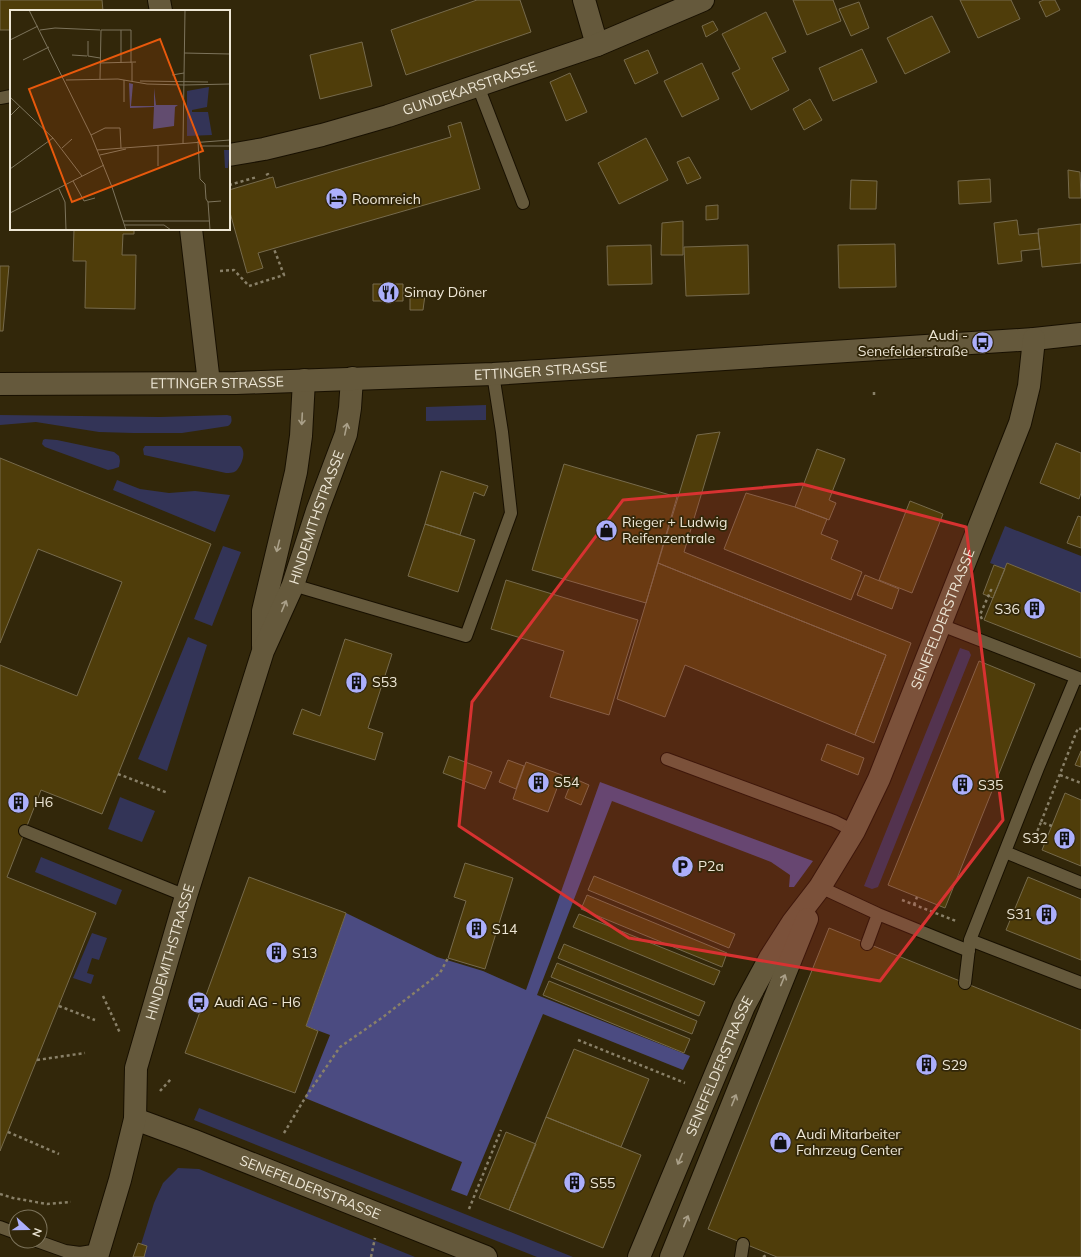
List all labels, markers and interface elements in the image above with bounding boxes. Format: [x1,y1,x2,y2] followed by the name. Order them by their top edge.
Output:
[10,10,230,230] inset map
[400,57,539,119] street label: GUNDEKARSTRASSE
[323,186,349,212] hotel icon: Roomreich
[352,190,421,208] place label: Roomreich
[375,279,401,305] restaurant icon: Simay Döner
[404,283,488,301] place label: Simay Döner
[858,326,968,360] place label: Audi - Senefelderstraße
[970,330,996,356] bus stop icon: Audi - Senefelderstraße
[474,358,608,384] street label: ETTINGER STRASSE
[150,372,284,392] street label: ETTINGER STRASSE
[299,412,306,425] one-way arrow
[343,423,351,436] one-way arrow
[285,448,348,587] street label: HINDEMITHSTRASSE
[622,513,727,547] place label: Rieger + Ludwig Reifenzentrale
[593,517,619,543] shop icon: Rieger + Ludwig Reifenzentrale
[274,540,282,553] one-way arrow
[906,546,978,692] street label: SENEFELDERSTRASSE
[1022,596,1048,622] building icon: S36
[281,600,289,612] one-way arrow
[994,600,1020,618] place label: S36
[344,669,370,695] building icon: S53
[372,673,398,691] place label: S53
[526,769,552,795] building icon: S54
[949,772,975,798] building icon: S35
[554,773,580,791] place label: S54
[978,776,1004,794] place label: S35
[5,789,31,815] building icon: H6
[34,793,53,811] place label: H6
[1051,825,1077,851] building icon: S32
[1022,829,1048,847] place label: S32
[669,853,695,879] parking icon: P2a
[698,857,724,875] place label: P2a
[141,882,198,1022] street label: HINDEMITHSTRASSE
[1034,901,1060,927] building icon: S31
[1006,905,1032,923] place label: S31
[464,916,490,942] building icon: S14
[492,920,518,938] place label: S14
[264,940,290,966] building icon: S13
[292,944,318,962] place label: S13
[779,974,787,986] one-way arrow
[185,989,211,1015] bus stop icon: Audi AG - H6
[214,993,301,1011] place label: Audi AG - H6
[682,993,757,1139] street label: SENEFELDERSTRASSE
[914,1052,940,1078] building icon: S29
[942,1056,968,1074] place label: S29
[731,1095,739,1107] one-way arrow
[796,1125,904,1159] place label: Audi Mitarbeiter Fahrzeug Center
[768,1129,794,1155] shop icon: Audi Mitarbeiter Fahrzeug Center
[237,1151,383,1223] street label: SENEFELDERSTRASSE
[676,1153,683,1165] one-way arrow
[562,1170,588,1196] building icon: S55
[590,1174,616,1192] place label: S55
[8,1209,48,1249] north arrow
[682,1215,690,1227] one-way arrow
[29,1226,45,1239] text: N

